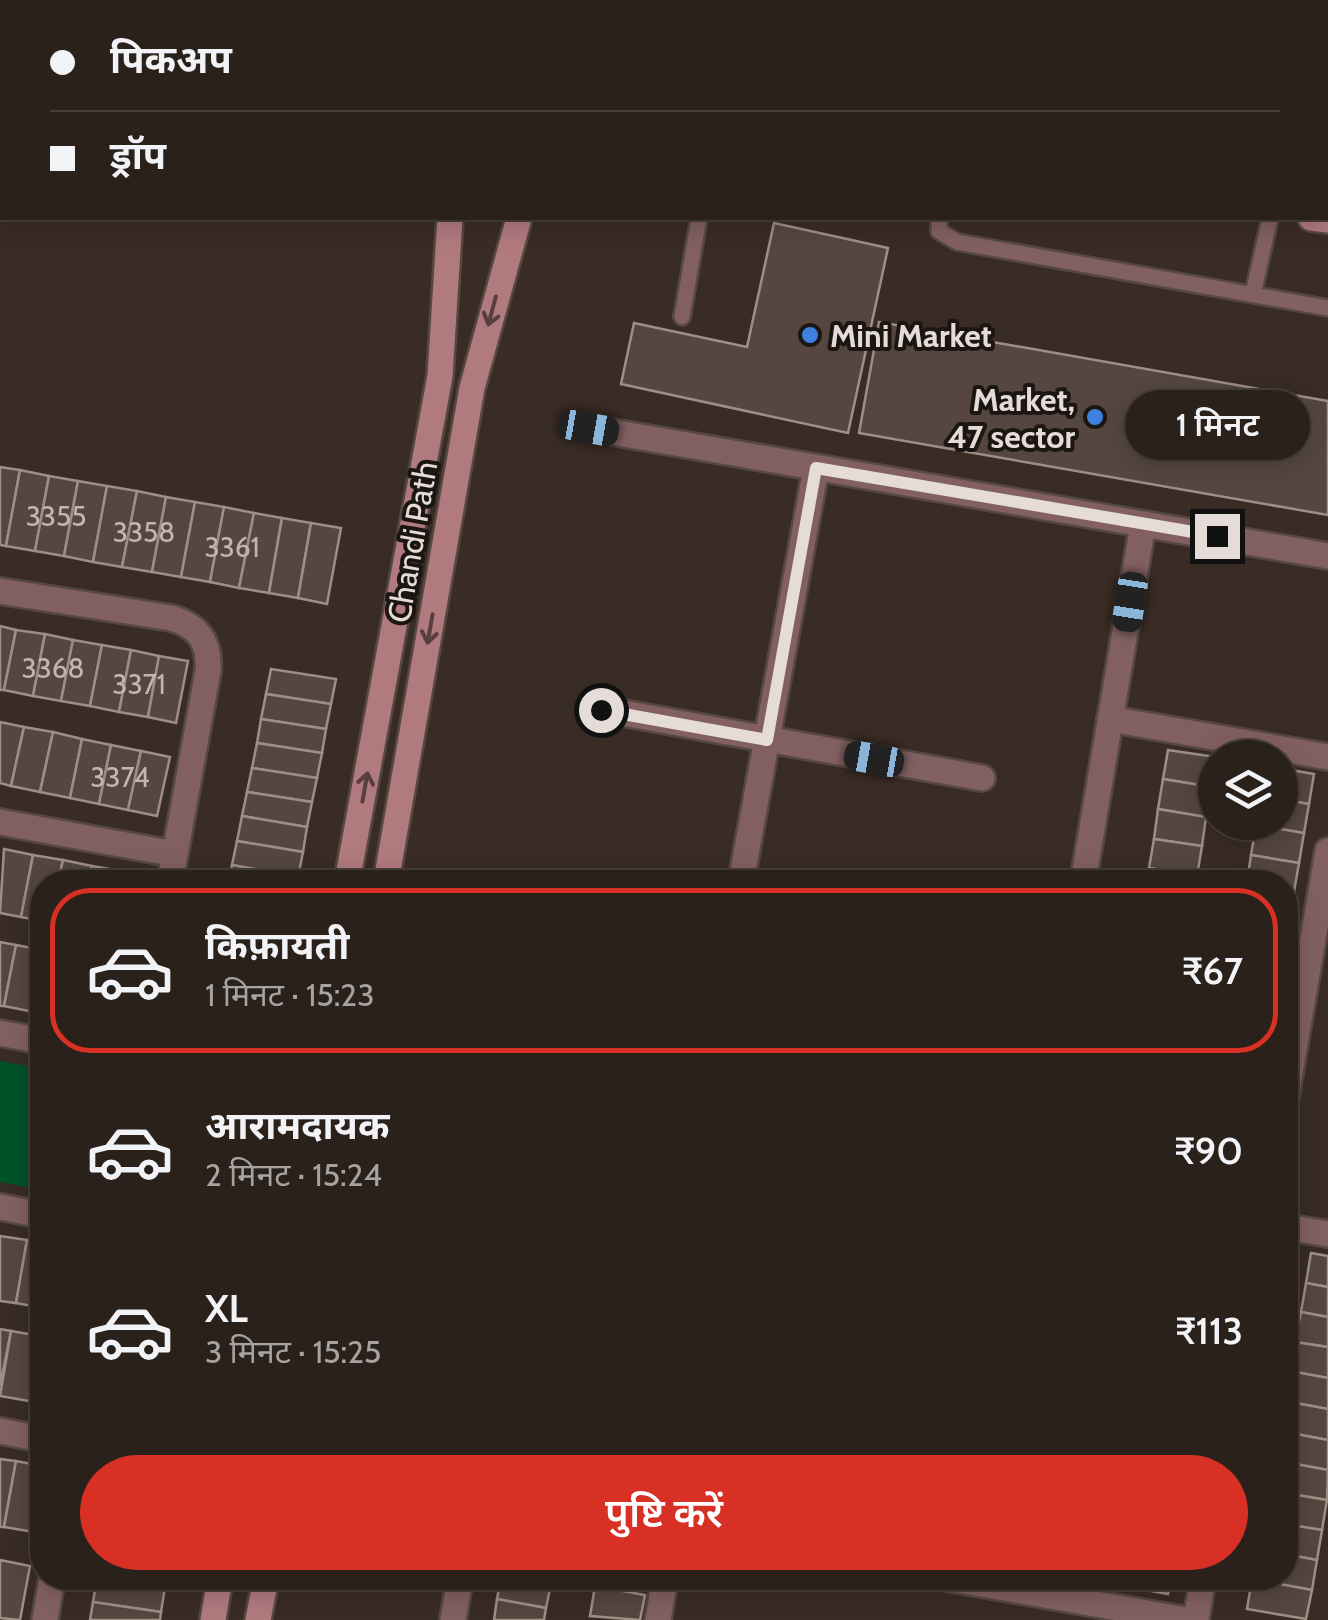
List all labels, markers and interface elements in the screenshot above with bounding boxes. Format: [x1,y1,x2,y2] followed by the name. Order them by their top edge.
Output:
[110,36,232,83] text: पिकअप
[110,132,166,179] text: ड्रॉप
[482,295,501,326] one-way arrow
[830,316,992,355] place label: Mini Market
[799,324,821,346] marker: Mini Market
[947,380,1075,456] place label: Market, 47 sector
[1124,391,1310,461] callout: 1 मिनट
[1176,405,1259,444] text: 1 मिनट
[1084,406,1106,428] marker: Market, 47 sector
[557,408,621,448] car
[379,458,445,626] street label: Chandi Path
[26,499,86,533] house number: 3355
[1195,514,1240,559] route end
[113,515,175,549] house number: 3358
[204,530,260,564] house number: 3361
[1110,570,1150,634] car
[420,613,439,645] one-way arrow
[21,651,85,685] house number: 3368
[112,667,166,701] house number: 3371
[579,688,624,733] route start
[842,739,906,779] car
[1198,740,1298,840] map controls
[1198,740,1298,840] button: layers
[90,760,150,794] house number: 3374
[356,771,375,803] one-way arrow
[205,922,349,969] text: किफ़ायती
[85,926,175,1016] icon: car
[1182,947,1243,994] text: ₹67
[205,975,374,1014] text: 1 मिनट · 15:23
[205,1102,389,1149] text: आरामदायक
[85,1106,175,1196] icon: car
[1174,1127,1243,1174] text: ₹90
[205,1155,382,1194] text: 2 मिनट · 15:24
[205,1285,248,1332] text: XL
[85,1286,175,1376] icon: car
[1175,1307,1243,1354] text: ₹113
[205,1332,381,1371] text: 3 मिनट · 15:25
[80,1455,1248,1570] button: पुष्टि करें

